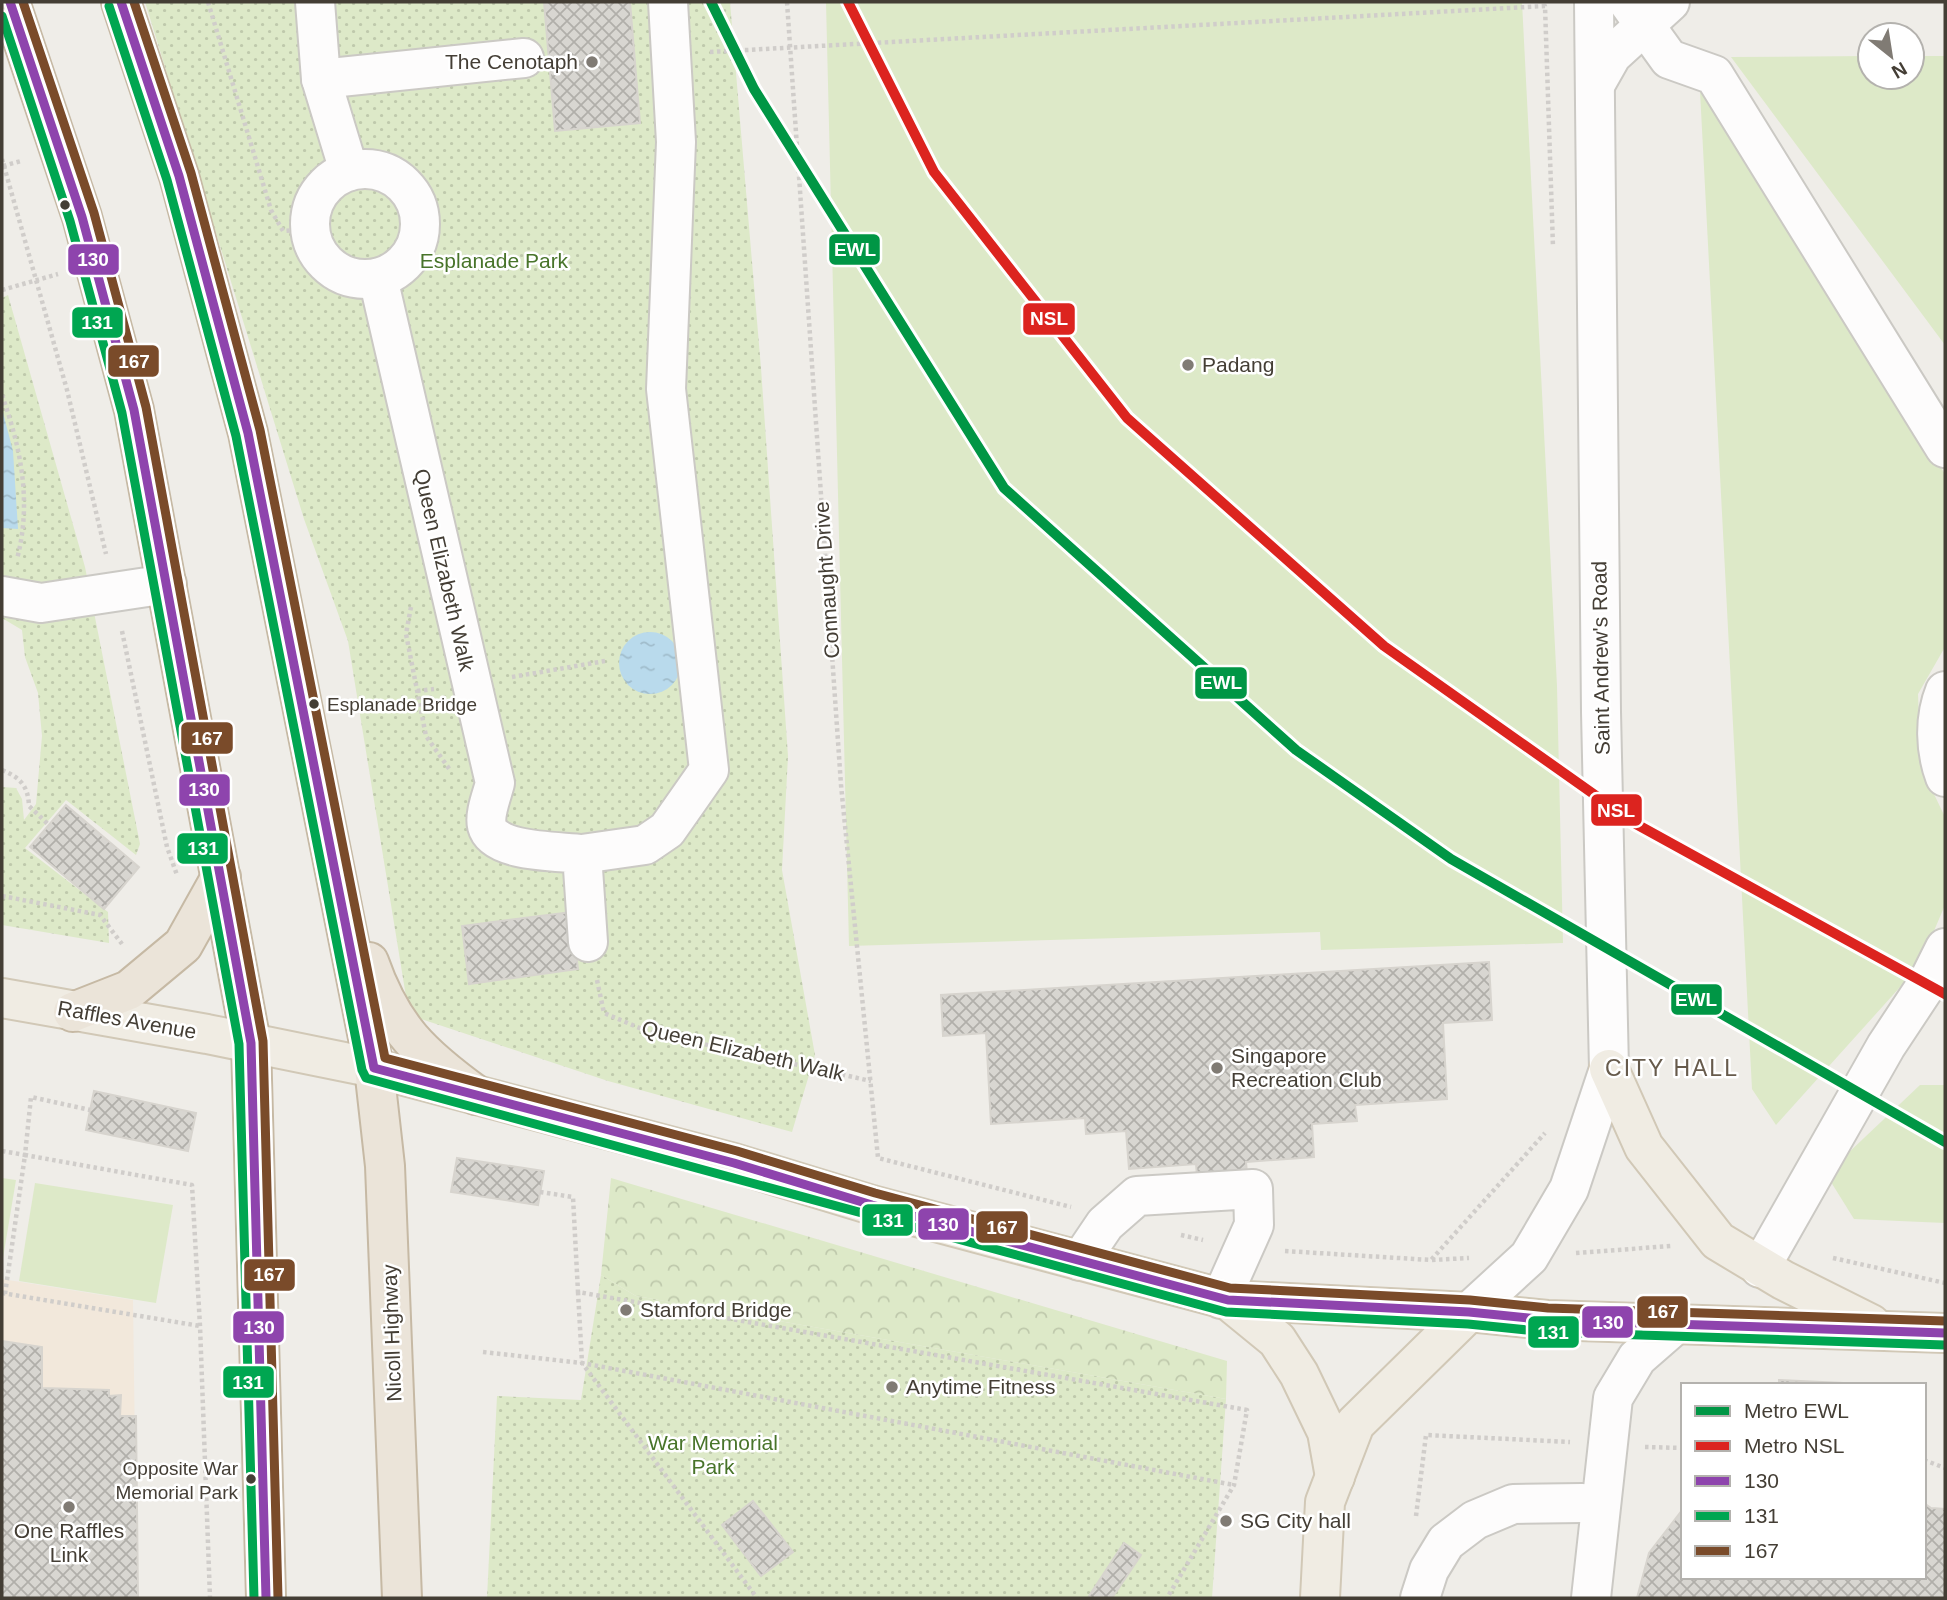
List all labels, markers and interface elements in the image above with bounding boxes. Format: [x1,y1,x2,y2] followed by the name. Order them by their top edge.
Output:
[1856,21,1926,91] north arrow
[445,50,578,73] place label: The Cenotaph
[584,54,600,70] marker: The Cenotaph
[1888,58,1910,83] text: N
[58,198,72,212] unlabelled marker
[828,233,881,266] line badge: EWL
[834,239,876,260] text: EWL
[67,243,120,276] line badge: 130
[77,249,109,270] text: 130
[420,249,569,272] park label: Esplanade Park
[1022,302,1076,336] line badge: NSL
[71,306,124,339] line badge: 131
[1030,308,1068,329] text: NSL
[81,312,113,333] text: 131
[107,344,160,378] line badge: 167
[118,351,150,372] text: 167
[1202,353,1274,376] place label: Padang
[1180,357,1196,373] marker: Padang
[410,466,479,674] street label: Queen Elizabeth Walk
[810,501,843,659] street label: Connaught Drive
[1587,561,1614,755] street label: Saint Andrew's Road
[1194,666,1248,700] line badge: EWL
[1200,672,1242,693] text: EWL
[327,694,477,715] place label: Esplanade Bridge
[307,697,321,711] marker: Esplanade Bridge
[180,721,234,755] line badge: 167
[191,728,223,749] text: 167
[178,773,231,807] line badge: 130
[188,779,220,800] text: 130
[1590,793,1643,827] line badge: NSL
[1597,800,1635,821] text: NSL
[176,832,229,865] line badge: 131
[187,838,219,859] text: 131
[1670,983,1723,1016] line badge: EWL
[1675,989,1717,1010] text: EWL
[56,996,198,1043] street label: Raffles Avenue
[640,1016,847,1085] street label: Queen Elizabeth Walk
[1231,1044,1382,1091] place label: Singapore Recreation Club
[1605,1055,1739,1081] district label: CITY HALL
[1209,1060,1225,1076] marker: Singapore Recreation Club
[861,1203,914,1237] line badge: 131
[917,1207,970,1241] line badge: 130
[872,1210,904,1231] text: 131
[975,1210,1029,1244] line badge: 167
[927,1214,959,1235] text: 130
[986,1217,1018,1238] text: 167
[243,1258,296,1292] line badge: 167
[378,1263,405,1402] street label: Nicoll Highway
[253,1264,285,1285] text: 167
[1636,1295,1689,1329] line badge: 167
[640,1298,792,1321] place label: Stamford Bridge
[1647,1301,1679,1322] text: 167
[618,1302,634,1318] marker: Stamford Bridge
[1581,1305,1634,1339] line badge: 130
[232,1310,285,1344] line badge: 130
[1592,1312,1624,1333] text: 130
[1527,1315,1580,1349] line badge: 131
[243,1317,275,1338] text: 130
[1537,1322,1569,1343] text: 131
[222,1365,275,1399] line badge: 131
[232,1372,264,1393] text: 131
[906,1375,1055,1398] place label: Anytime Fitness
[884,1379,900,1395] marker: Anytime Fitness
[1681,1383,1926,1579] legend
[1744,1399,1849,1422] text: Metro EWL
[648,1431,778,1478] park label: War Memorial Park
[1744,1434,1844,1457] text: Metro NSL
[116,1458,239,1503] place label: Opposite War Memorial Park
[1744,1469,1779,1492] text: 130
[244,1472,258,1486] marker: Opposite War Memorial Park
[61,1499,77,1515] marker: One Raffles Link
[1744,1504,1779,1527] text: 131
[1240,1509,1351,1532] place label: SG City hall
[1218,1513,1234,1529] marker: SG City hall
[14,1519,124,1566] place label: One Raffles Link
[1744,1539,1779,1562] text: 167

